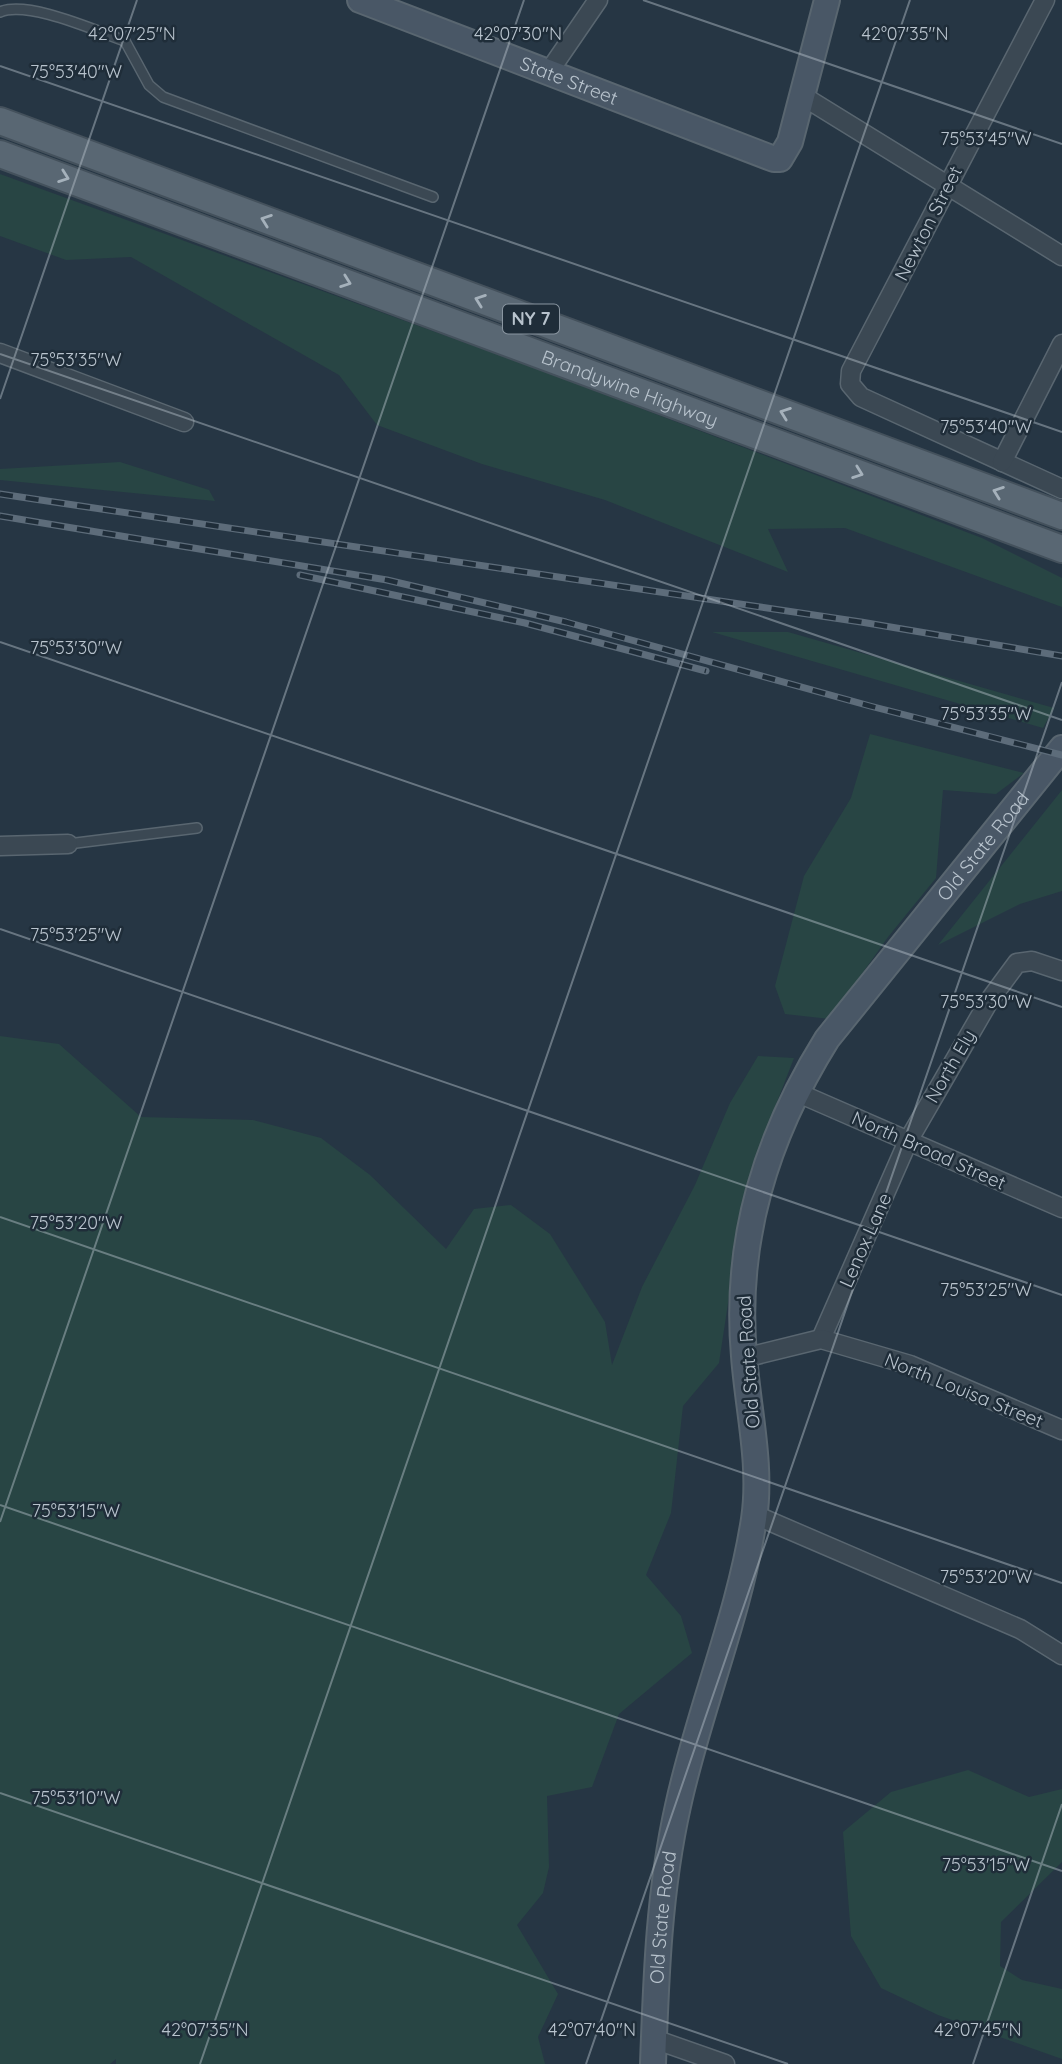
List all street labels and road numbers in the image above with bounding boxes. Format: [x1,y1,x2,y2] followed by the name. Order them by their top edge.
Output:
[517,51,621,110] street label: State Street
[889,162,967,284] street label: Newton Street
[503,304,559,334] road number: NY 7
[538,344,722,432] street label: Brandywine Highway
[931,787,1034,906] street label: Old State Road
[919,1025,981,1107] street label: North Ely
[848,1105,1010,1195] street label: North Broad Street
[834,1189,896,1291] street label: Lenox Lane
[731,1295,765,1429] street label: Old State Road
[881,1347,1047,1433] street label: North Louisa Street
[644,1849,681,1985] street label: Old State Road

